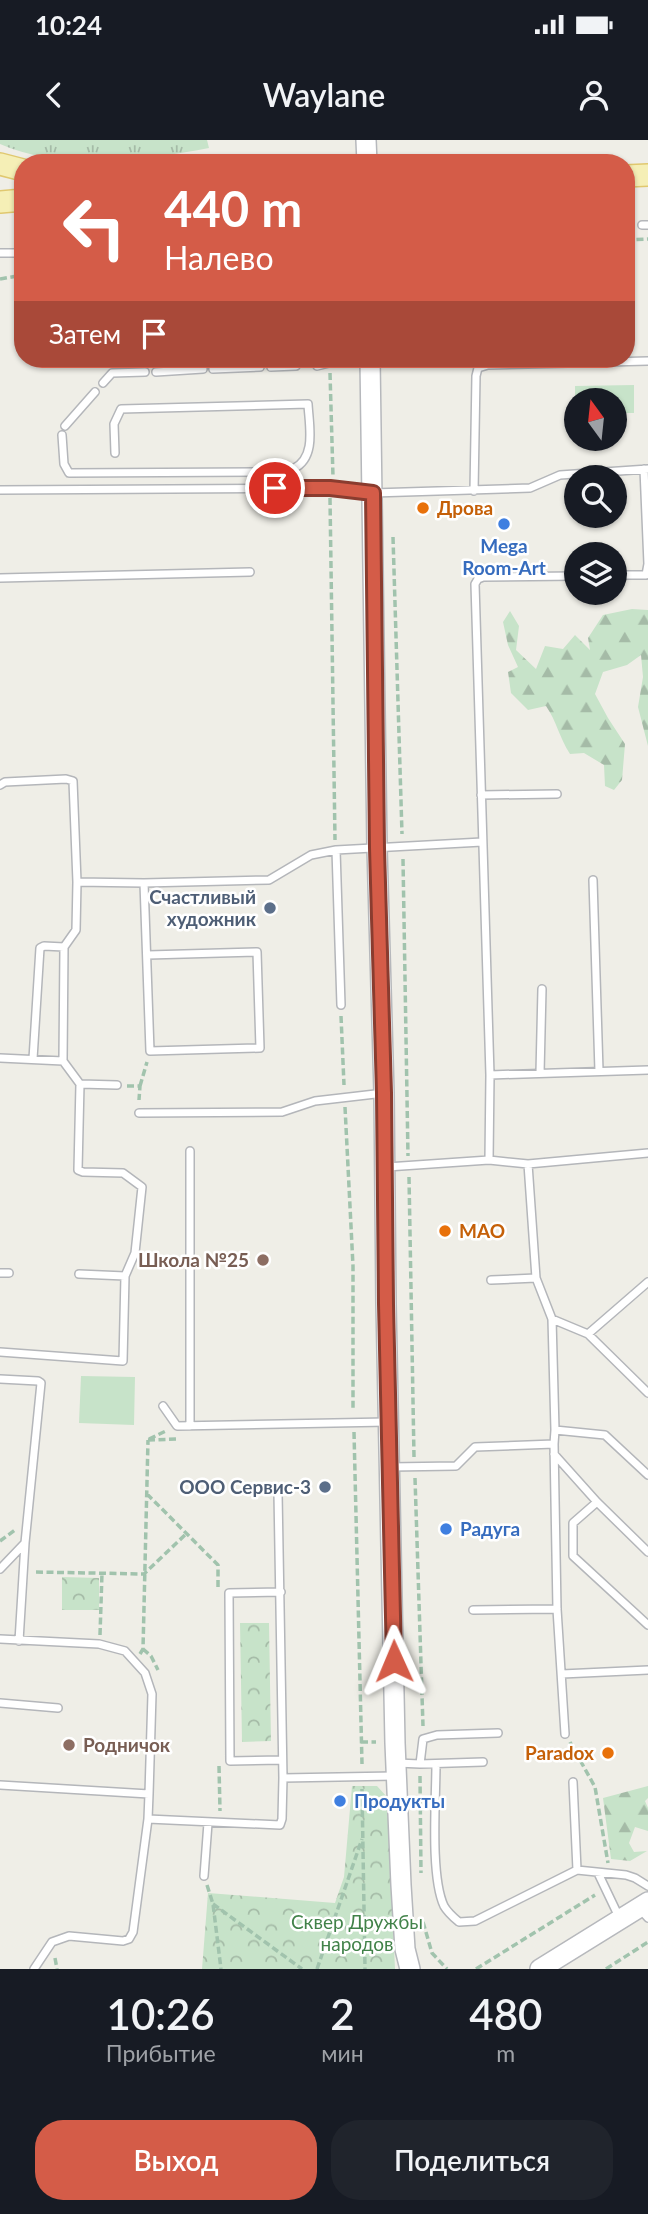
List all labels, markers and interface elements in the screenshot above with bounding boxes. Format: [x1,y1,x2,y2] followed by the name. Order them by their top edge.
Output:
[35,9,102,41] text: 10:24
[263,75,385,114] text: Waylane
[35,76,73,114] icon: back
[575,76,613,114] icon: person
[164,179,302,237] text: 440 m
[49,182,140,273] icon: left
[164,238,274,277] text: Налево
[135,315,173,353] icon: arrive
[49,318,121,350] text: Затем
[564,388,626,452] north arrow
[564,388,627,605] map controls
[245,458,305,518] pin
[564,465,627,528] button: search
[256,469,294,507] icon: arrive
[437,496,493,519] place label: Дрова
[415,500,431,516] marker: Дрова
[496,516,512,532] marker: Mega Room-Art
[462,534,546,579] place label: Mega Room-Art
[564,542,627,605] button: layers
[149,885,257,930] place label: Счастливый художник
[262,900,278,916] marker: Счастливый художник
[459,1219,505,1242] place label: МАО
[437,1223,453,1239] marker: МАО
[138,1248,249,1271] place label: Школа №25
[255,1252,271,1268] marker: Школа №25
[179,1475,311,1498] place label: ООО Сервис-3
[317,1479,333,1495] marker: ООО Сервис-3
[460,1517,520,1540] place label: Радуга
[438,1521,454,1537] marker: Радуга
[357,1624,431,1698] position arrow
[83,1733,171,1756] place label: Родничок
[61,1737,77,1753] marker: Родничок
[525,1741,594,1764] place label: Paradox
[600,1745,616,1761] marker: Paradox
[354,1789,445,1812] place label: Продукты
[332,1793,348,1809] marker: Продукты
[291,1910,423,1955] park label: Сквер Дружбы народов
[107,1989,215,2039] text: 10:26
[330,1989,355,2039] text: 2
[469,1989,542,2039] text: 480
[106,2039,216,2067] text: Прибытие
[321,2039,364,2067] text: мин
[496,2039,515,2067] text: m
[35,2120,317,2200] button: Выход
[331,2120,613,2200] button: Поделиться

